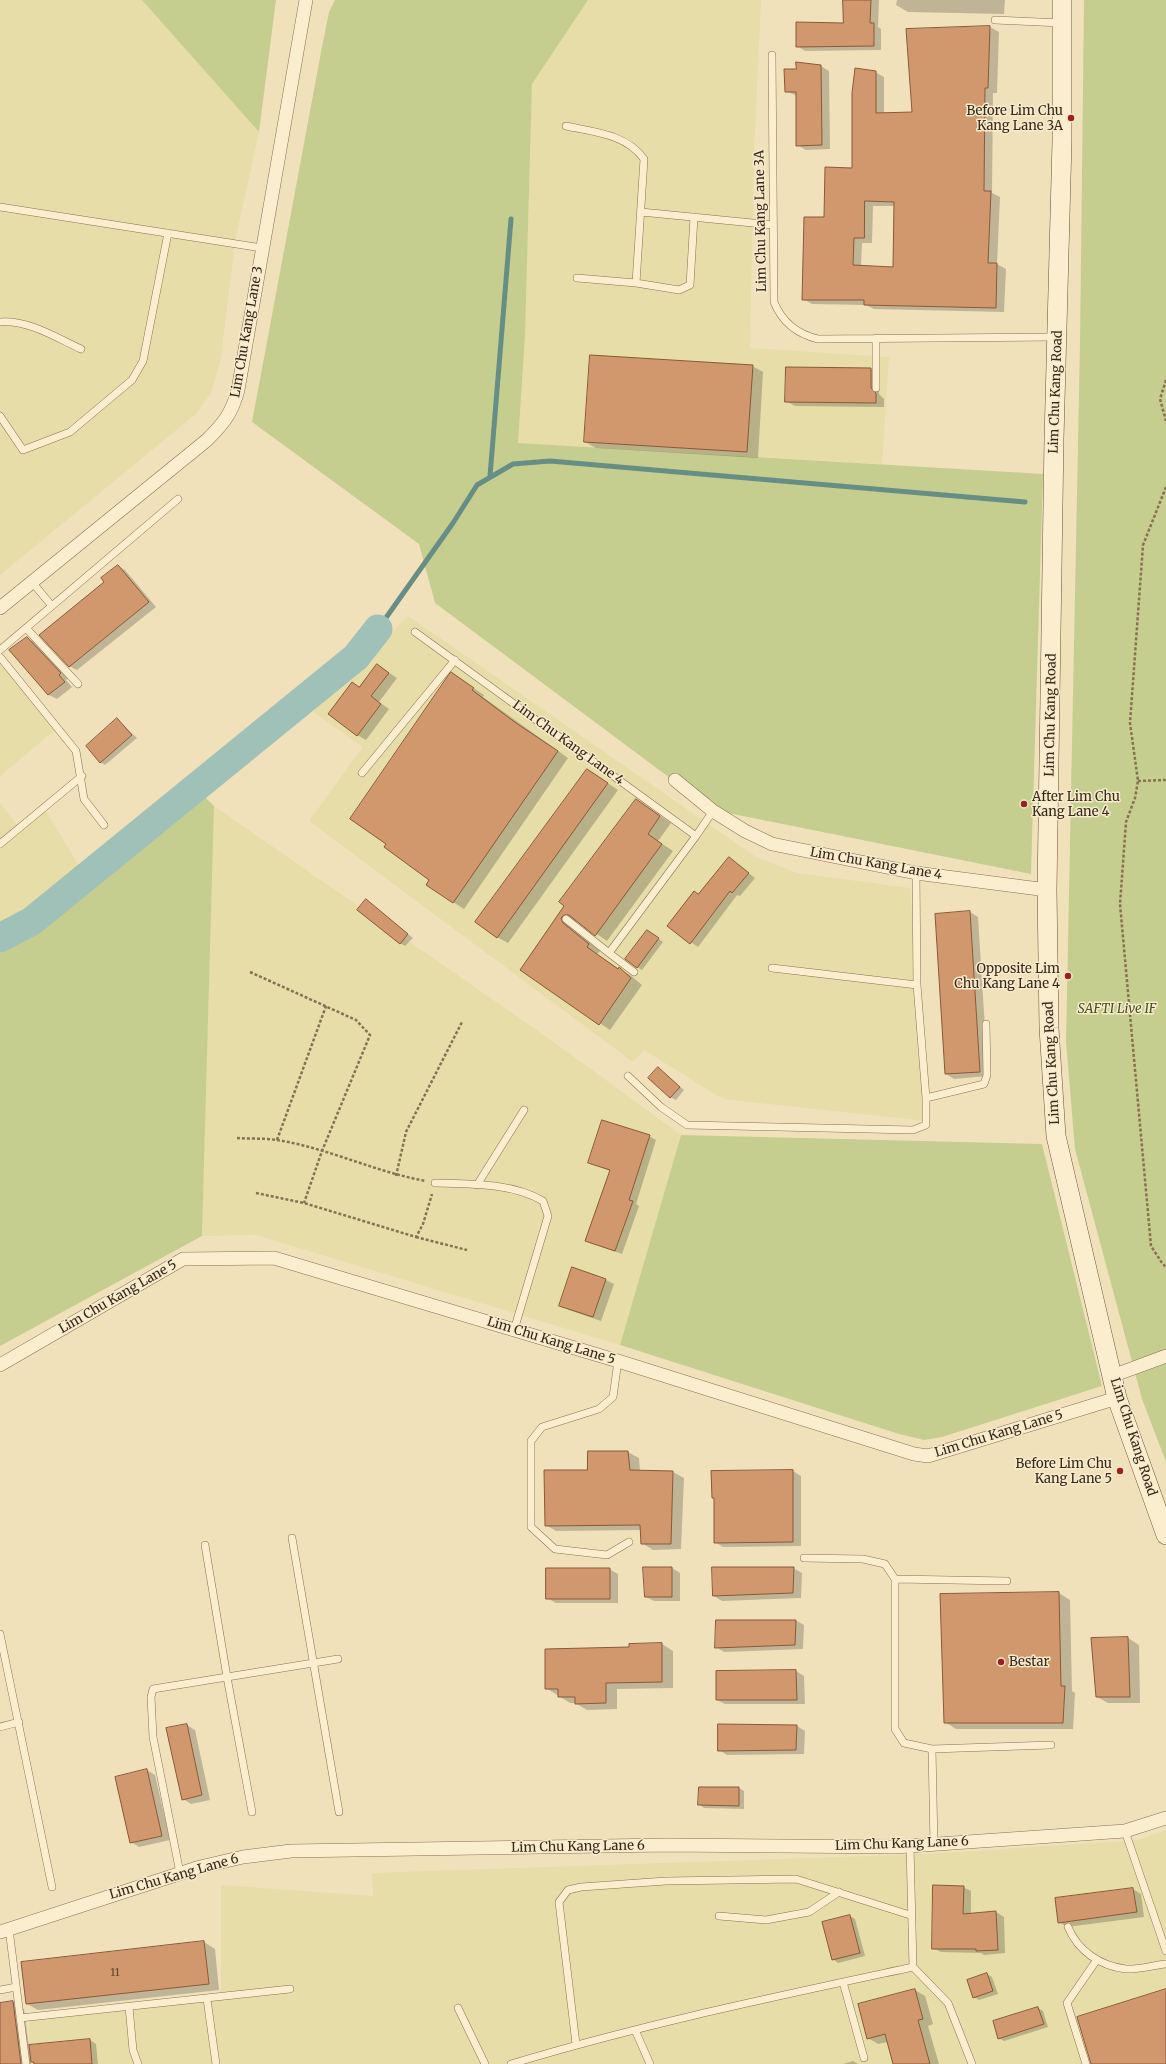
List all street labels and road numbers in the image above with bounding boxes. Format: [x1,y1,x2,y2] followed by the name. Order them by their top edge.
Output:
[752,150,770,292] street label: Lim Chu Kang Lane 3A
[228,265,266,399] street label: Lim Chu Kang Lane 3
[1046,330,1066,454] street label: Lim Chu Kang Road
[1042,653,1060,777] street label: Lim Chu Kang Road
[509,697,627,789] street label: Lim Chu Kang Lane 4
[809,845,943,883] street label: Lim Chu Kang Lane 4
[1041,1001,1063,1125] street label: Lim Chu Kang Road
[56,1257,180,1337] street label: Lim Chu Kang Lane 5
[485,1314,617,1368] street label: Lim Chu Kang Lane 5
[1107,1376,1159,1498] street label: Lim Chu Kang Road
[933,1407,1065,1461] street label: Lim Chu Kang Lane 5
[835,1834,969,1854] street label: Lim Chu Kang Lane 6
[511,1838,645,1856] street label: Lim Chu Kang Lane 6
[108,1851,240,1903] street label: Lim Chu Kang Lane 6

